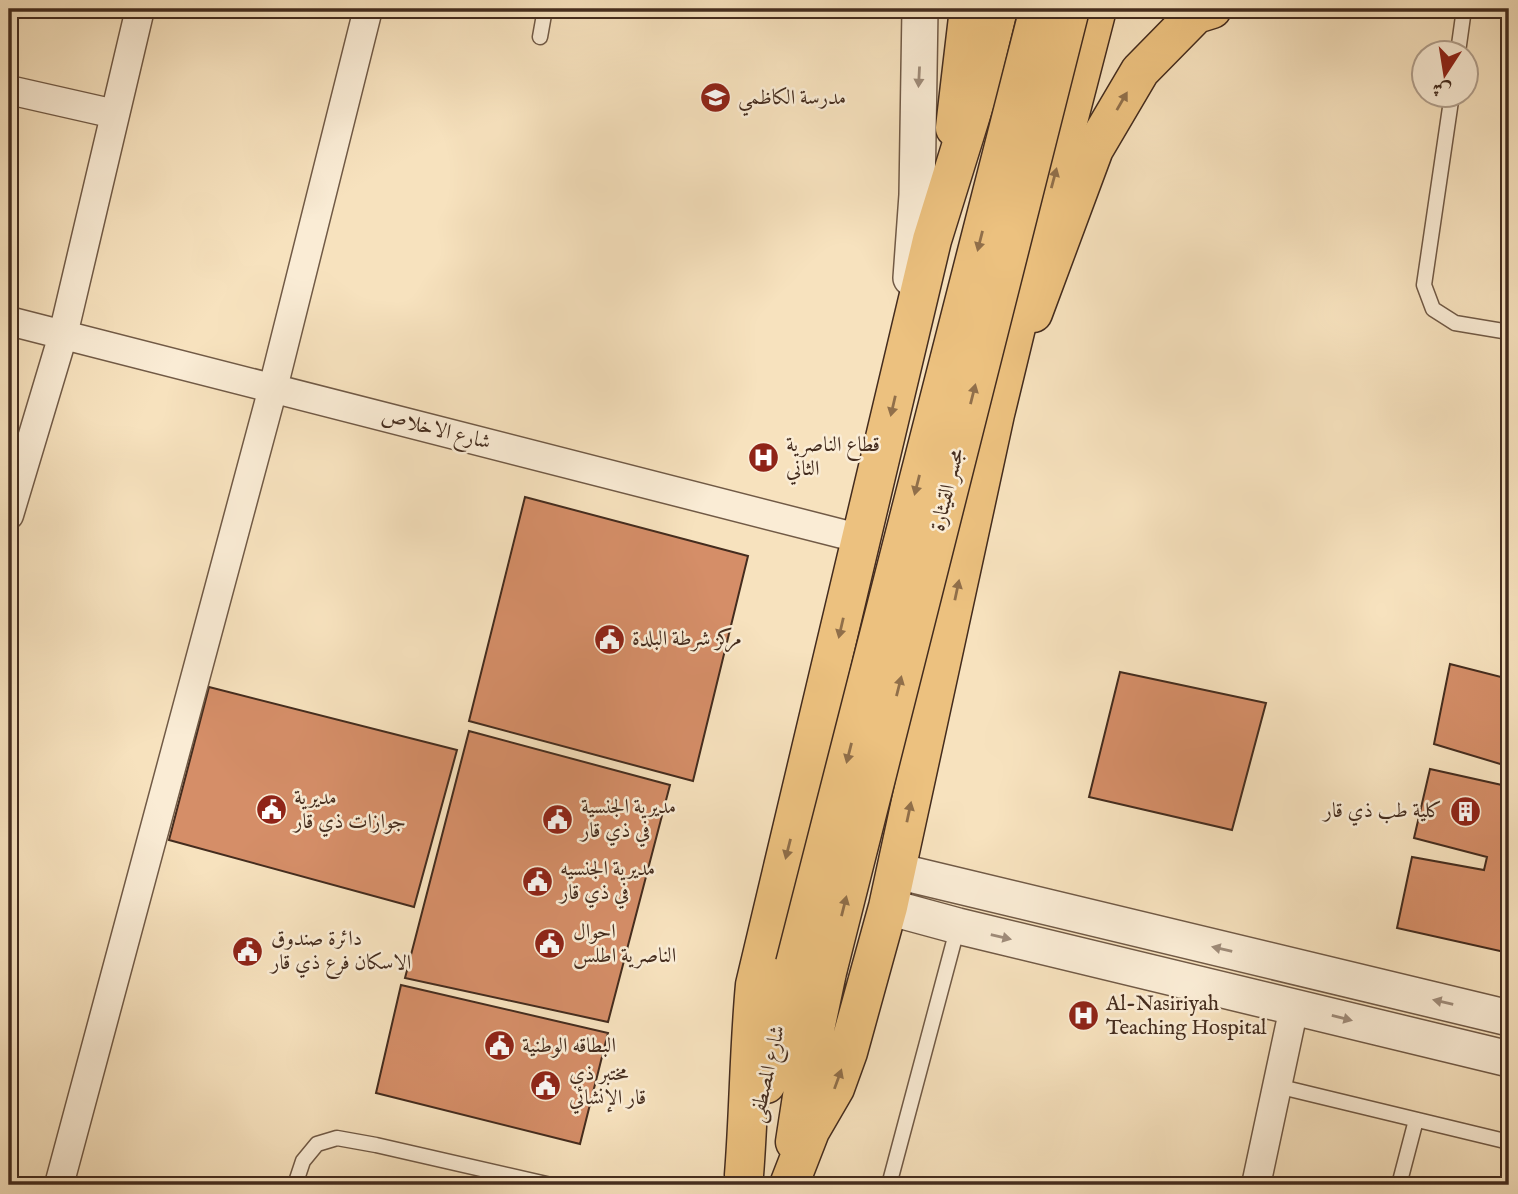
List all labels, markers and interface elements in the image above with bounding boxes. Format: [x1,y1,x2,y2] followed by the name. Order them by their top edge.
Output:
[1410,38,1480,108] north arrow
[913,66,924,88] one-way arrow
[1430,75,1454,102] text: ش
[698,81,732,115] school or university icon: مدرسة الكاظمي
[738,85,846,117] place label: مدرسة الكاظمي
[1116,92,1128,111] one-way arrow
[1049,166,1060,188] one-way arrow
[974,230,985,252] one-way arrow
[968,383,979,405] one-way arrow
[887,395,898,417] one-way arrow
[378,403,493,460] street label: شارع الاخلاص
[786,432,880,485] place label: قطاع الناصرية الثاني
[746,440,780,474] hospital icon: قطاع الناصرية الثاني
[925,446,971,534] street label: مجسر القيثارة
[911,474,922,496] one-way arrow
[952,579,963,601] one-way arrow
[835,617,846,639] one-way arrow
[592,622,626,656] public building icon: مركز شرطة البلدة
[632,626,742,653] place label: مركز شرطة البلدة
[894,674,905,696] one-way arrow
[843,742,854,764] one-way arrow
[292,785,406,837] place label: مديرية جوازات ذي قار
[254,793,288,827] public building icon: مديرية جوازات ذي قار
[579,794,676,847] place label: مديرية الجنسية في ذي قار
[1448,794,1482,828] building icon: كلية طب ذي قار
[1322,798,1442,826] place label: كلية طب ذي قار
[904,801,915,823] one-way arrow
[541,802,575,836] public building icon: مديرية الجنسية في ذي قار
[782,838,793,860] one-way arrow
[558,856,655,909] place label: مديرية الجنسيه في ذي قار
[520,864,554,898] public building icon: مديرية الجنسيه في ذي قار
[839,895,850,917] one-way arrow
[573,919,676,970] place label: احوال الناصرية اطلس
[269,926,411,980] place label: دائرة صندوق الاسكان فرع ذي قار
[533,927,567,961] public building icon: احوال الناصرية اطلس
[990,932,1012,943] one-way arrow
[231,934,265,968] public building icon: دائرة صندوق الاسكان فرع ذي قار
[1211,943,1233,954] one-way arrow
[1105,991,1267,1042] place label: Al-Nasiriyah Teaching Hospital
[1432,996,1454,1007] one-way arrow
[1066,999,1100,1033] hospital icon: Al-Nasiriyah Teaching Hospital
[1331,1013,1353,1024] one-way arrow
[744,1023,795,1126] street label: شارع المصطفى
[482,1029,516,1063] public building icon: البطاقه الوطنية
[522,1033,616,1060] place label: البطاقه الوطنية
[569,1061,646,1114] place label: مختبر ذي قار الإنشائي
[529,1069,563,1103] public building icon: مختبر ذي قار الإنشائي
[833,1069,844,1090] one-way arrow

